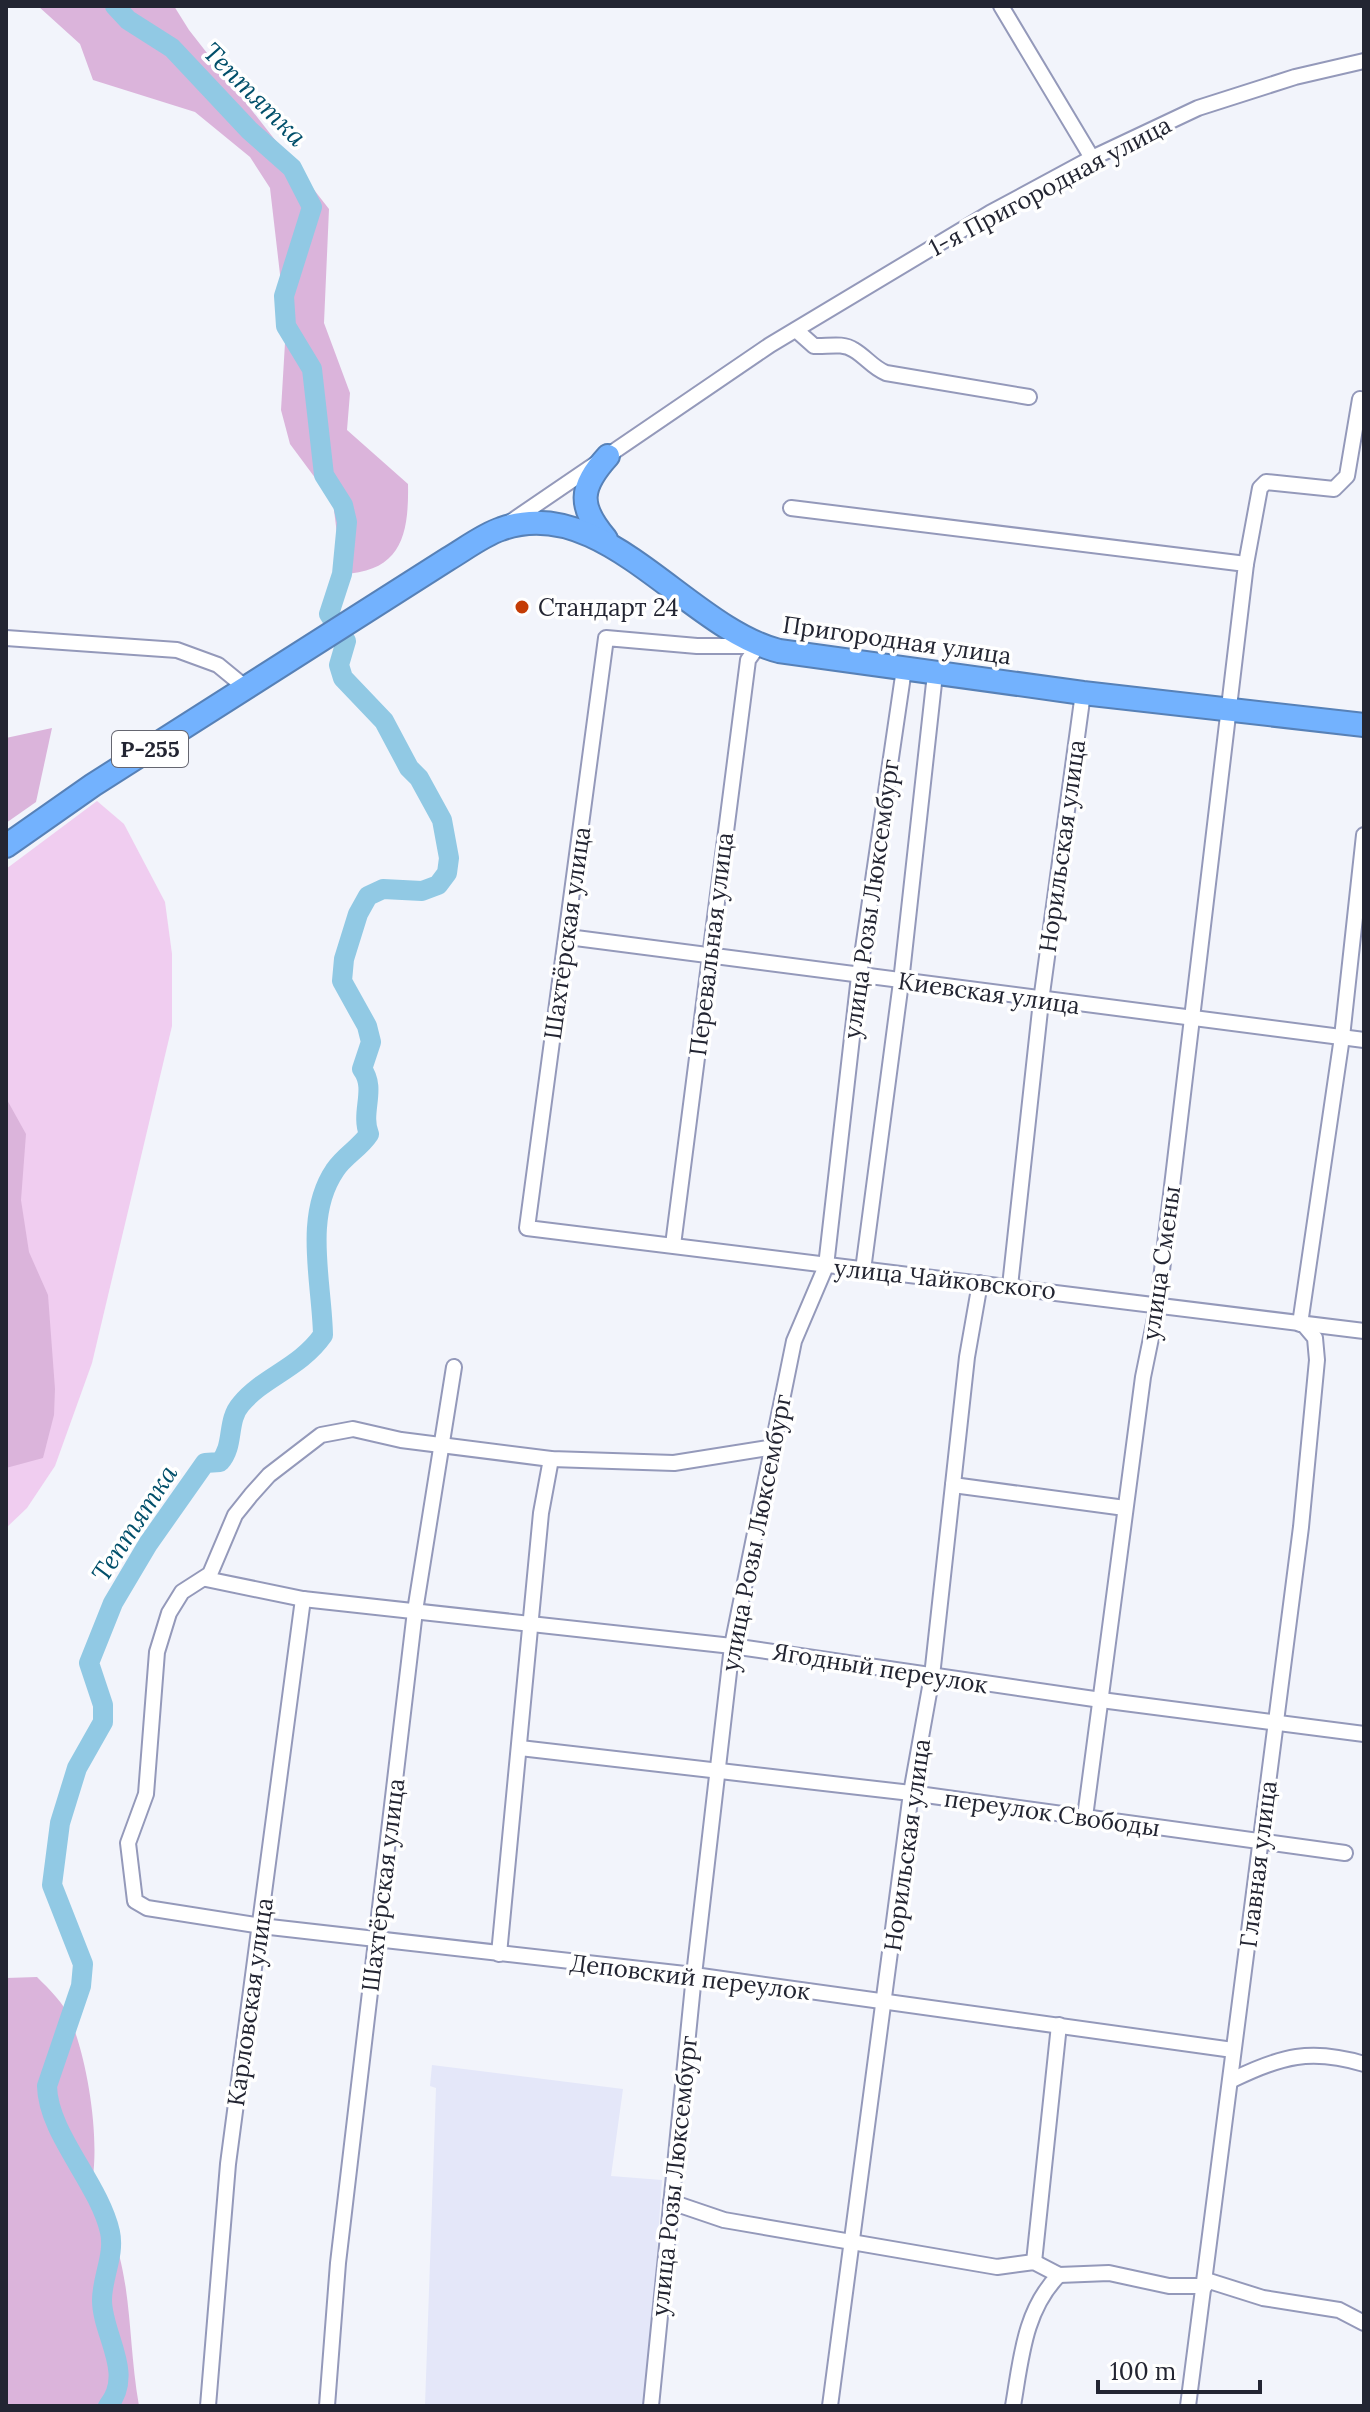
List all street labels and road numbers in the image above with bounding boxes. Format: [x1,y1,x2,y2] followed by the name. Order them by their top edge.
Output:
[924,109,1176,263] street label: 1-я Пригородная улица
[781,609,1013,671] street label: Пригородная улица
[112,731,188,767] road number: Р-255
[1032,738,1092,954] street label: Норильская улица
[836,757,906,1041] street label: улица Розы Люксембург
[537,825,597,1041] street label: Шахтёрская улица
[682,830,740,1058] street label: Перевальная улица
[896,965,1082,1021] street label: Киевская улица
[1135,1184,1187,1342] street label: улица Смены
[833,1252,1057,1306] street label: улица Чайковского
[714,1391,798,1674] street label: улица Розы Люксембург
[770,1636,990,1700] street label: Ягодный переулок
[877,1737,937,1953] street label: Норильская улица
[355,1777,411,1993] street label: Шахтёрская улица
[1232,1779,1284,1949] street label: Главная улица
[942,1783,1162,1843] street label: переулок Свободы
[220,1896,280,2108] street label: Карловская улица
[568,1947,812,2007] street label: Деповский переулок
[644,2034,704,2318] street label: улица Розы Люксембург

